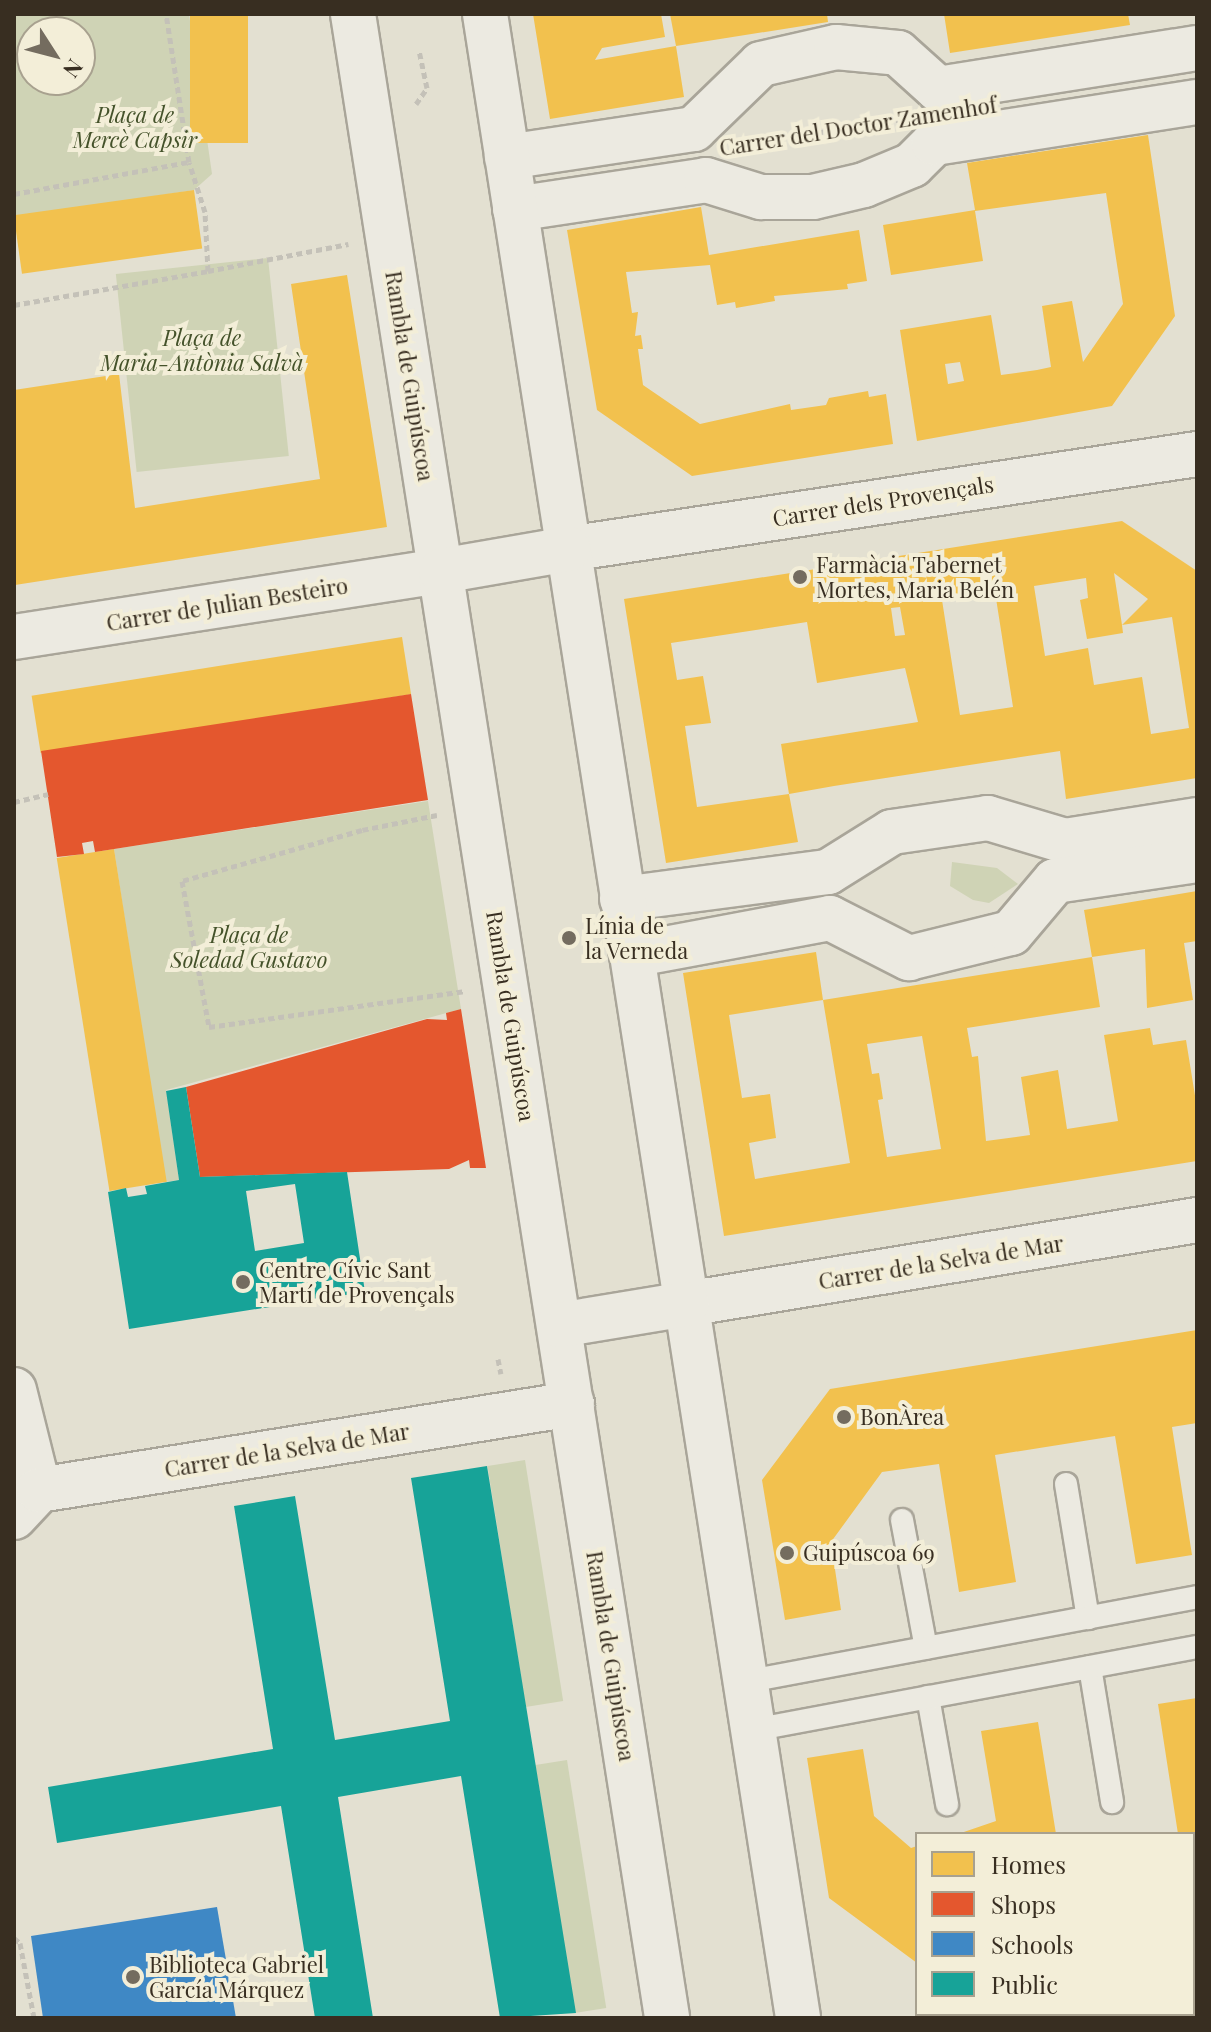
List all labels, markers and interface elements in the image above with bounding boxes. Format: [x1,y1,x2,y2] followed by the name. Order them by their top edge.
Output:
[16,16,96,96] north arrow
[57,54,91,84] text: N
[717,91,999,161] street label: Carrer del Doctor Zamenhof
[73,101,197,152] park label: Plaça de Mercè Capsir
[380,269,440,483] street label: Rambla de Guipúscoa
[101,324,303,376] park label: Plaça de Maria-Antònia Salvà
[770,470,996,532] street label: Carrer dels Provençals
[816,551,1014,602] place label: Farmàcia Tabernet Mortes, Maria Belén
[791,568,809,586] marker: Farmàcia Tabernet Mortes, Maria Belén
[104,572,350,636] street label: Carrer de Julian Besteiro
[481,909,541,1123] street label: Rambla de Guipúscoa
[585,912,689,964] place label: Línia de la Verneda
[170,921,328,972] park label: Plaça de Soledad Gustavo
[560,929,578,947] marker: Línia de la Verneda
[816,1229,1066,1295] street label: Carrer de la Selva de Mar
[259,1256,455,1308] place label: Centre Cívic Sant Martí de Provençals
[234,1273,252,1291] marker: Centre Cívic Sant Martí de Provençals
[860,1404,944,1430] place label: BonÀrea
[835,1408,853,1426] marker: BonÀrea
[162,1417,412,1483] street label: Carrer de la Selva de Mar
[803,1540,935,1566] place label: Guipúscoa 69
[778,1544,796,1562] marker: Guipúscoa 69
[581,1549,641,1763] street label: Rambla de Guipúscoa
[915,1832,1195,2016] legend
[991,1848,1066,1880] text: Homes
[991,1888,1056,1920] text: Shops
[991,1928,1073,1960] text: Schools
[149,1951,324,2002] place label: Biblioteca Gabriel García Márquez
[124,1968,142,1986] marker: Biblioteca Gabriel García Márquez
[991,1968,1058,2000] text: Public

